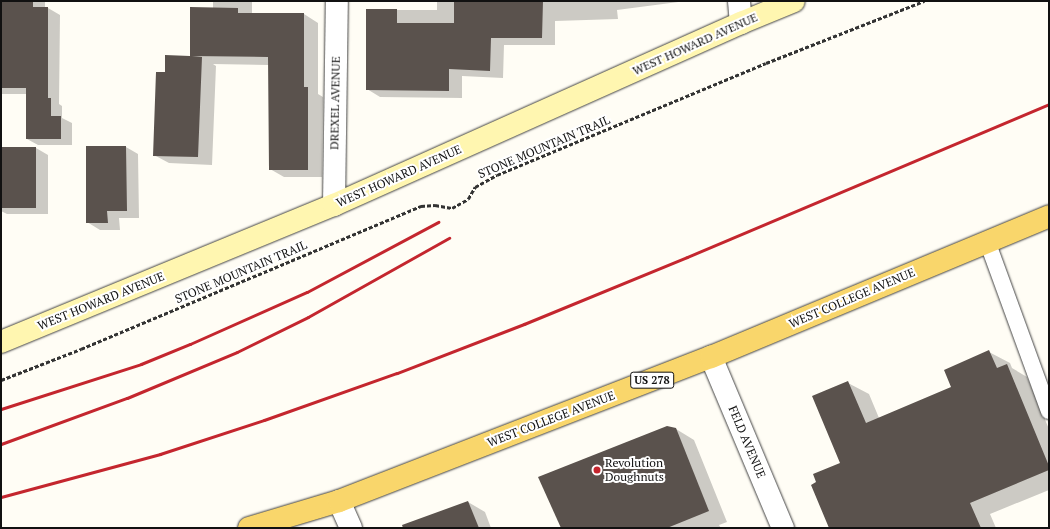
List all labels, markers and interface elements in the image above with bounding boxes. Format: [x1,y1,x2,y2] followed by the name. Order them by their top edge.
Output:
[630,10,760,78] street label: WEST HOWARD AVENUE
[327,56,343,150] street label: DREXEL AVENUE
[476,113,612,181] street label: STONE MOUNTAIN TRAIL
[334,142,464,210] street label: WEST HOWARD AVENUE
[173,238,309,306] street label: STONE MOUNTAIN TRAIL
[787,265,917,331] street label: WEST COLLEGE AVENUE
[35,269,167,333] street label: WEST HOWARD AVENUE
[630,371,674,389] road number: US 278
[485,388,617,450] street label: WEST COLLEGE AVENUE
[725,404,769,480] street label: FELD AVENUE
[605,456,664,484] place label: Revolution Doughnuts
[592,465,602,475] marker: Revolution Doughnuts

